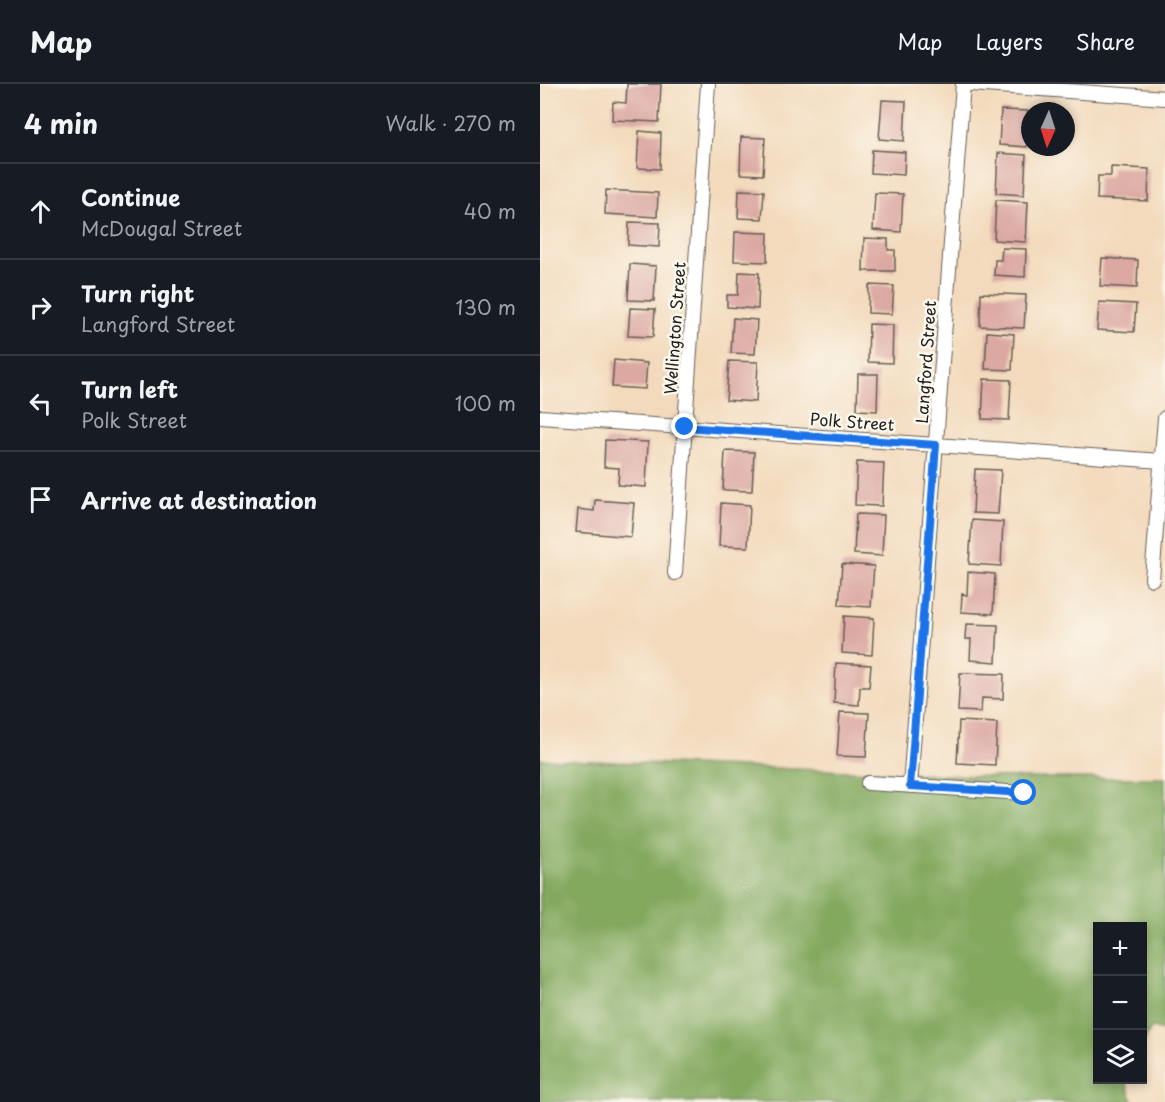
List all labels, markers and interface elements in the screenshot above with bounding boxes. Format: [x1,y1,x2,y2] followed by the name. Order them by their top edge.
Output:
[30,20,92,63] text: Map
[898,25,942,57] text: Map
[975,25,1043,57] text: Layers
[1076,25,1135,57] text: Share
[1021,102,1075,156] north arrow
[24,104,98,143] text: 4 min
[385,108,516,138] text: Walk · 270 m
[81,180,180,213] text: Continue
[24,195,57,228] icon: ahead
[464,196,516,226] text: 40 m
[81,213,242,243] text: McDougal Street
[657,260,691,395] street label: Wellington Street
[81,276,194,309] text: Turn right
[24,291,57,324] icon: right
[456,292,516,322] text: 130 m
[909,299,941,424] street label: Langford Street
[81,309,235,339] text: Langford Street
[81,372,178,405] text: Turn left
[24,387,57,420] icon: left
[455,388,516,418] text: 100 m
[81,405,187,435] text: Polk Street
[809,406,896,436] street label: Polk Street
[671,413,697,439] route end
[24,483,57,516] icon: arrive
[81,483,317,516] text: Arrive at destination
[1010,779,1036,805] route start
[1093,922,1147,1084] map controls
[1093,922,1147,976] button: +
[1093,976,1147,1030] button: −
[1093,1030,1147,1084] button: layers

